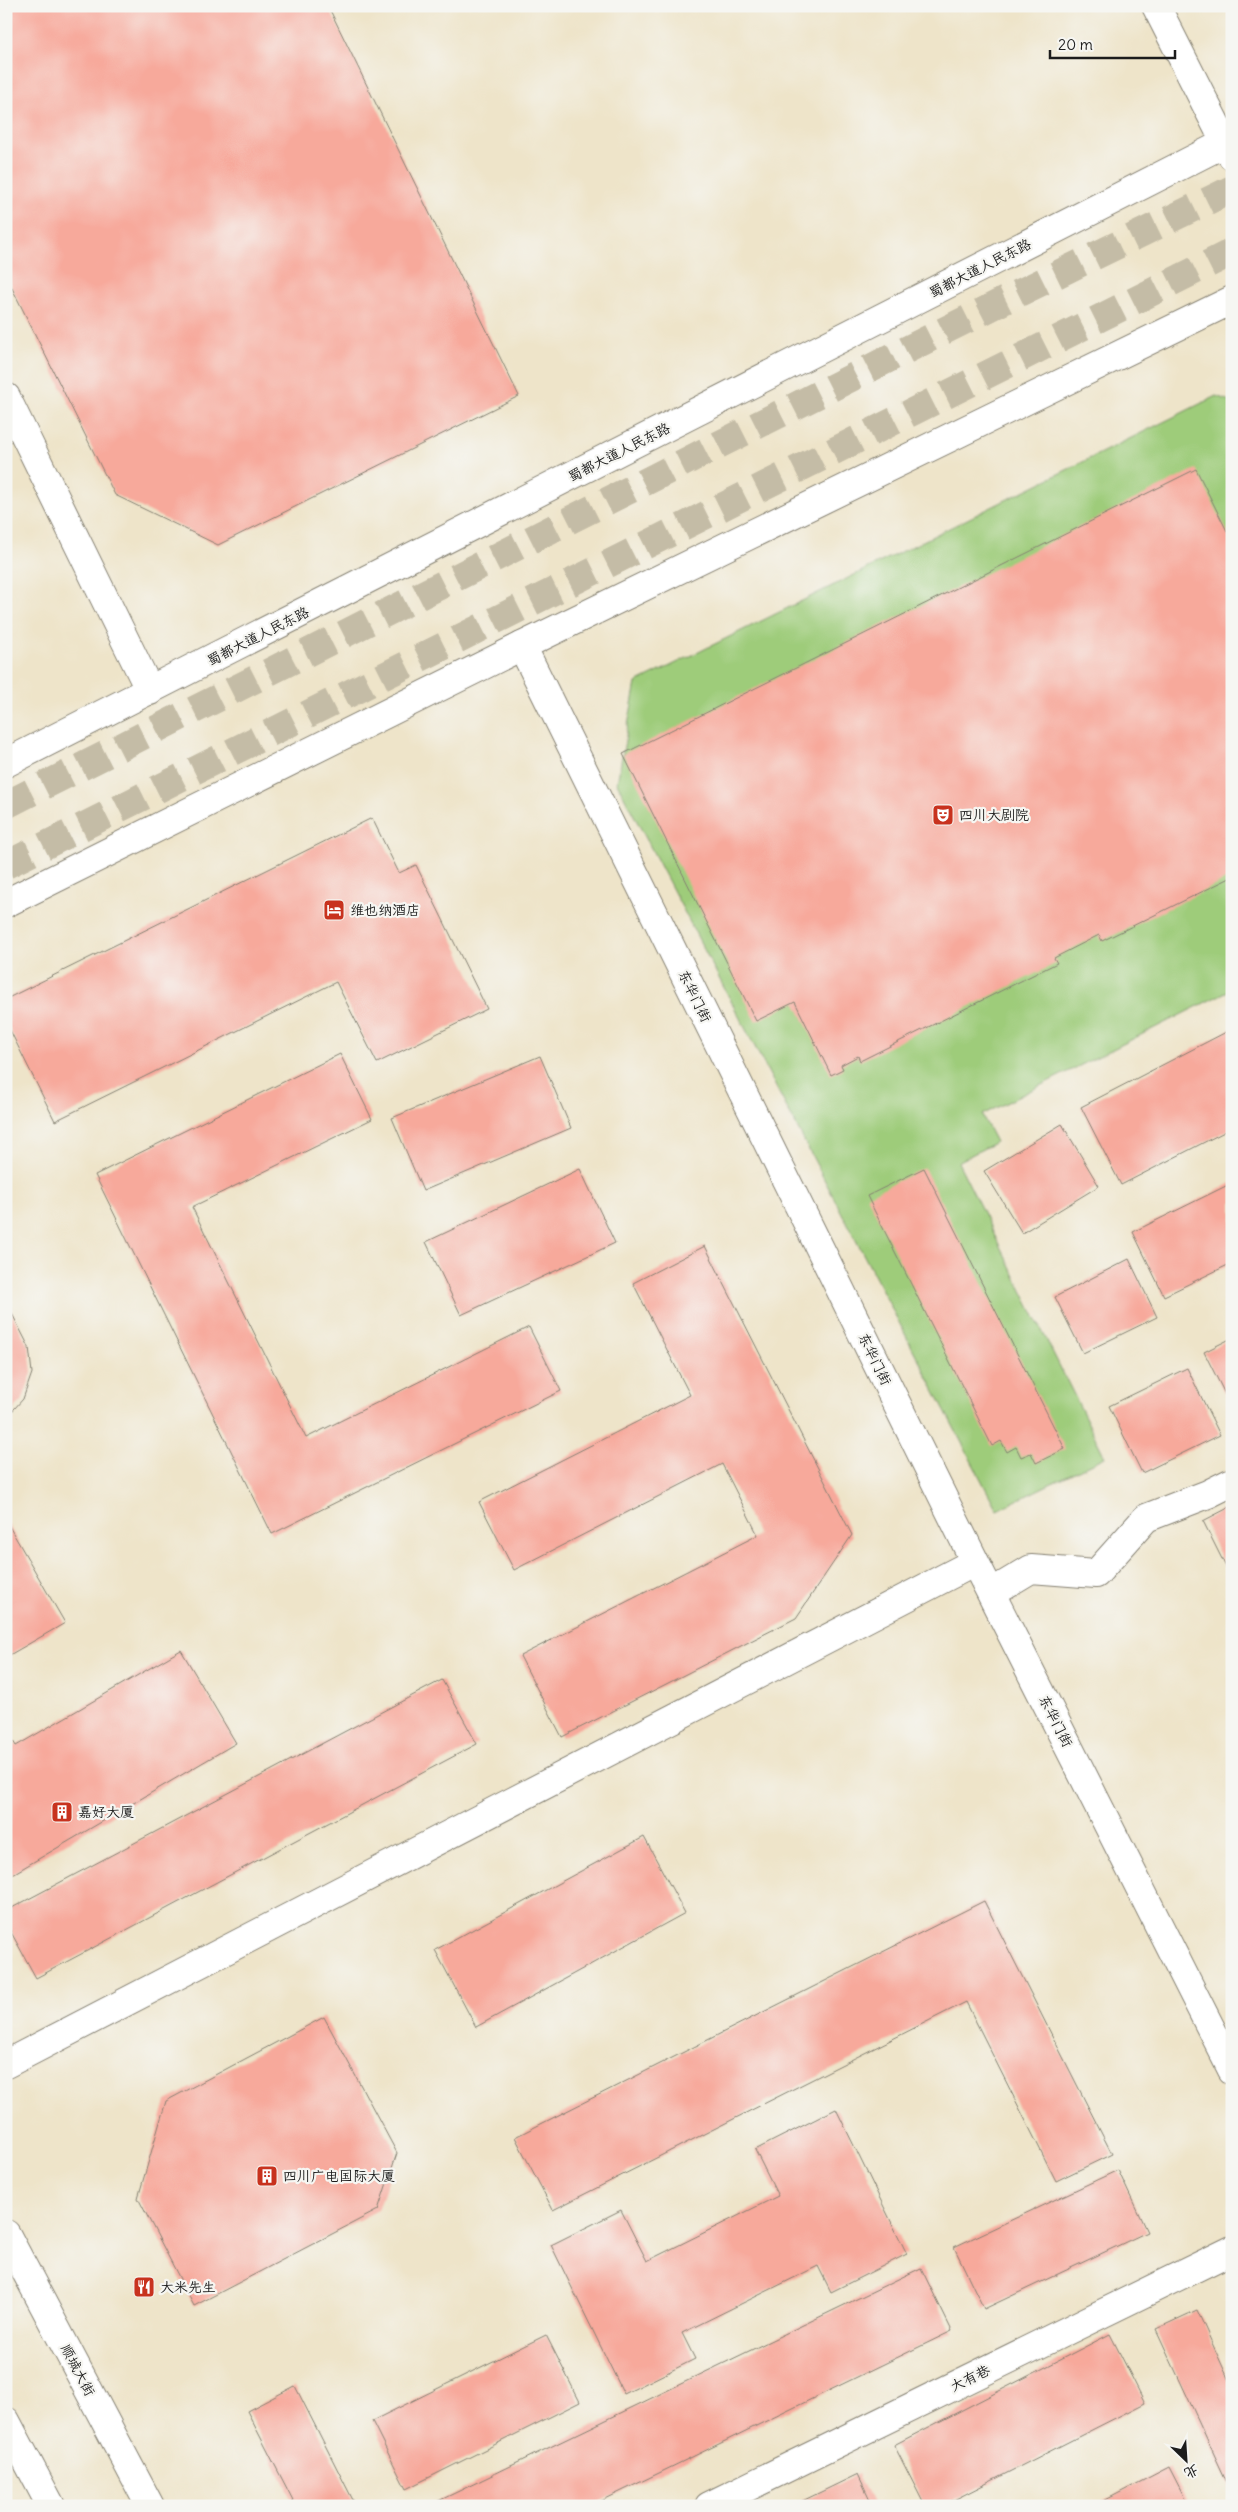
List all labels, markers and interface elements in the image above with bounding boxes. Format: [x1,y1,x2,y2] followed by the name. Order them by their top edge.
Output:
[1050,28,1176,60] scale bar
[1058,35,1093,54] text: 20 m
[926,235,1034,301] street label: 蜀都大道人民东路
[565,419,673,485] street label: 蜀都大道人民东路
[204,603,312,669] street label: 蜀都大道人民东路
[931,803,955,827] theatre icon: 四川大剧院
[959,806,1029,824] place label: 四川大剧院
[322,898,346,922] hotel icon: 维也纳酒店
[350,901,420,919] place label: 维也纳酒店
[675,967,715,1025] street label: 东华门街
[855,1330,895,1388] street label: 东华门街
[1035,1692,1077,1750] street label: 东华门街
[50,1800,74,1824] building icon: 嘉好大厦
[78,1803,134,1821] place label: 嘉好大厦
[255,2164,279,2188] building icon: 四川广电国际大厦
[283,2167,395,2185] place label: 四川广电国际大厦
[132,2275,156,2299] restaurant icon: 大米先生
[160,2278,216,2296] place label: 大米先生
[57,2341,99,2399] street label: 顺城大街
[947,2360,994,2395] street label: 大有巷
[1160,2434,1210,2484] north arrow
[1181,2461,1202,2483] text: 北

